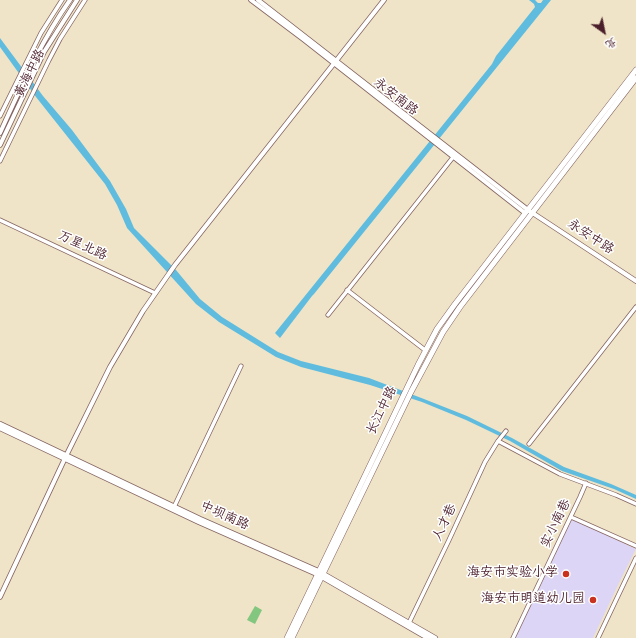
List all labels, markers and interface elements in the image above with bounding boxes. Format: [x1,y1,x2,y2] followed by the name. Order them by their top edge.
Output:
[584,12,624,52] north arrow
[603,34,618,50] text: 北
[13,47,49,101] street label: 黄海中路
[370,76,420,120] street label: 永安南路
[564,217,616,259] street label: 永安中路
[55,229,109,265] street label: 万星北路
[365,384,401,438] street label: 长江中路
[539,497,575,551] street label: 实小南巷
[197,499,251,535] street label: 中坝南路
[431,502,461,544] street label: 人才巷
[467,566,558,582] place label: 海安市实验小学
[561,569,571,579] marker: 海安市实验小学
[481,592,585,608] place label: 海安市明道幼儿园
[588,595,598,605] marker: 海安市明道幼儿园

